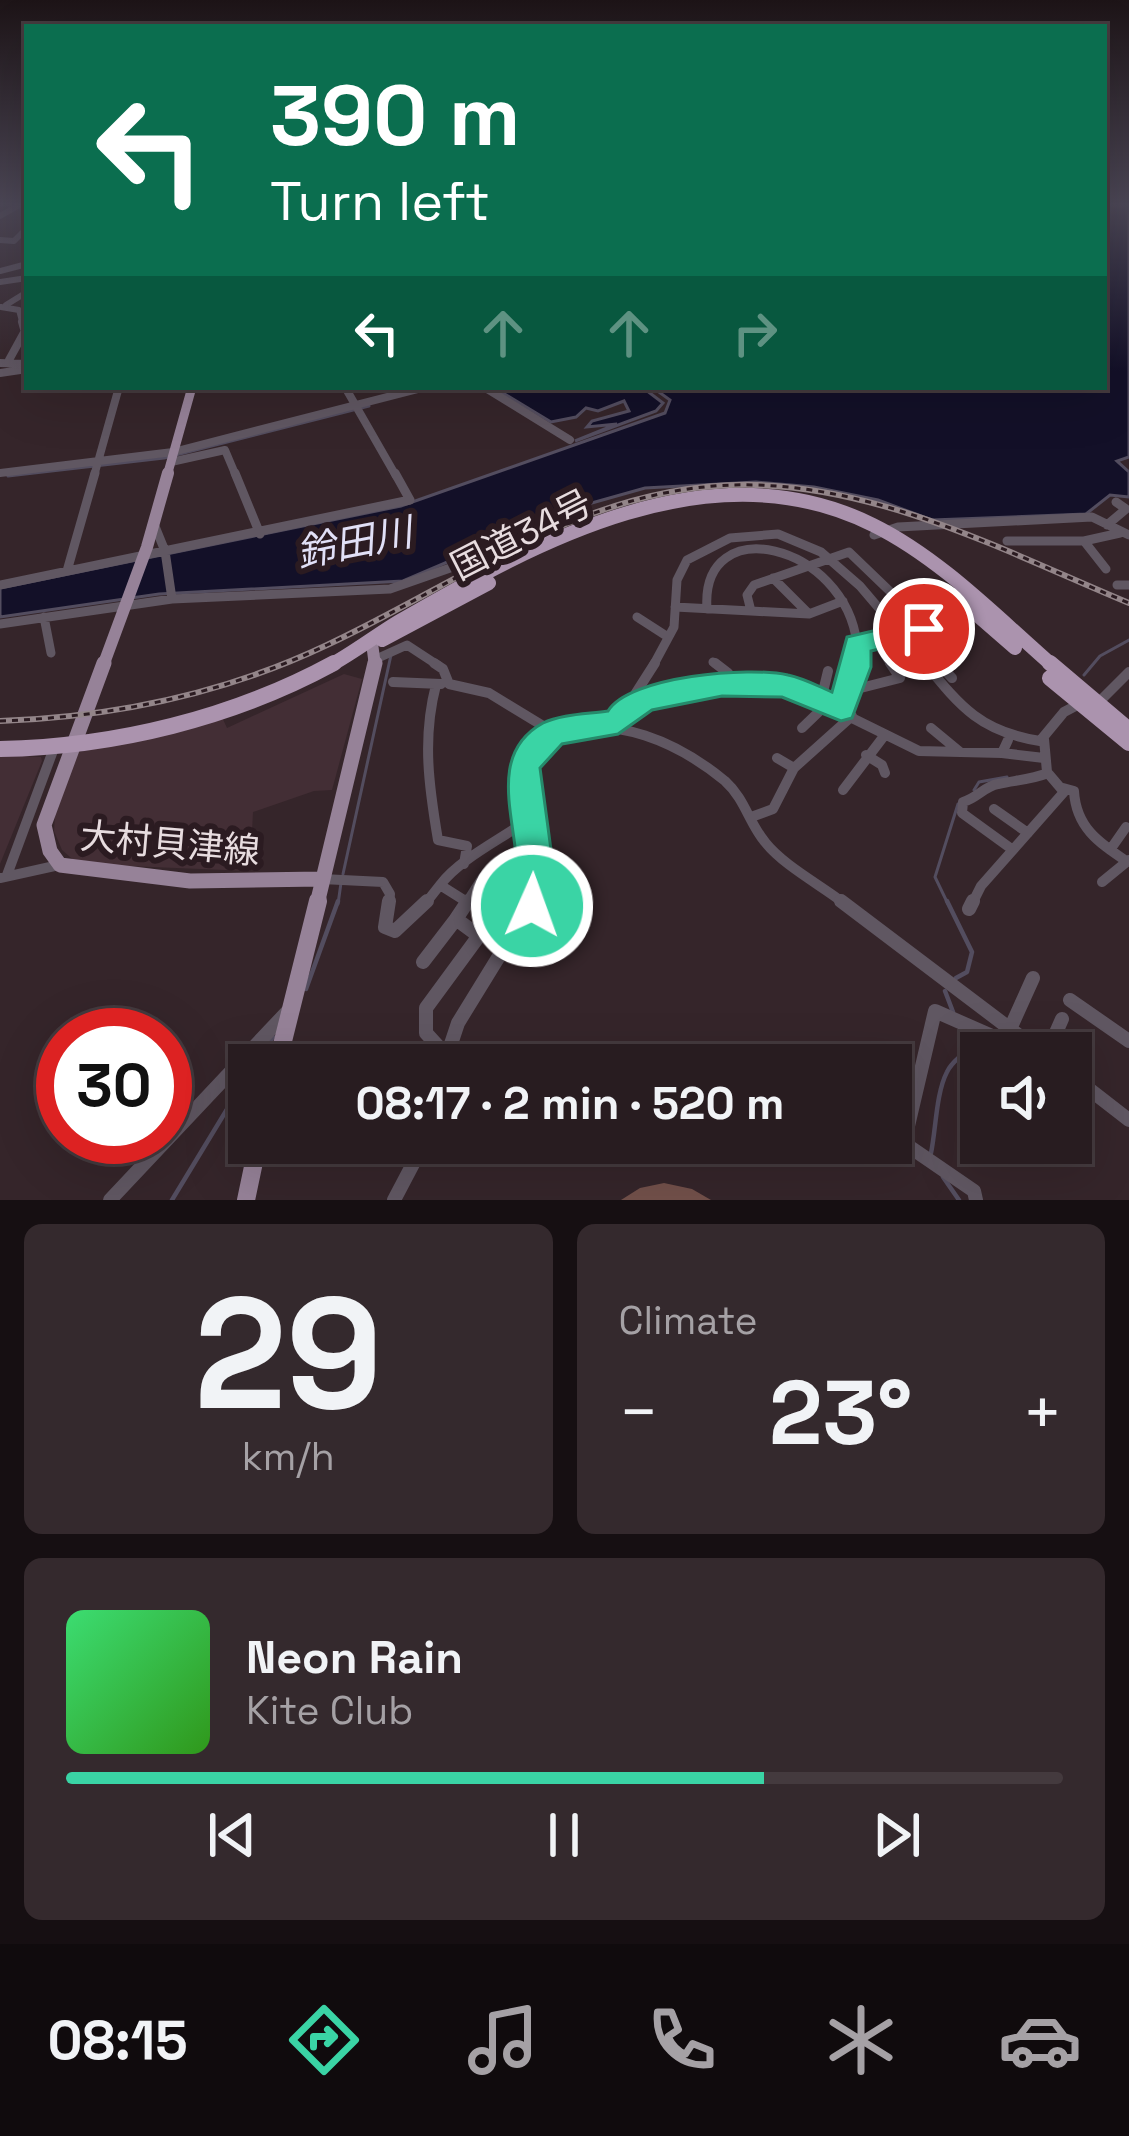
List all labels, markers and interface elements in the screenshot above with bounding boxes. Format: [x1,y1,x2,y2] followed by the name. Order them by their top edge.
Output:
[270,62,521,170] text: 390 m
[72,72,228,228] icon: left
[270,167,490,236] text: Turn left
[344,300,410,366] icon: left
[470,300,536,366] icon: ahead
[596,300,662,366] icon: ahead
[722,300,788,366] icon: right
[443,480,600,590] street label: 国道34号
[292,507,420,578] water label: 鈴田川
[873,578,975,680] pin
[891,596,957,662] icon: arrive
[78,813,262,875] street label: 大村貝津線
[469,843,595,969] position arrow
[36,1008,192,1164] speed limit sign: 30
[960,1032,1092,1164] map controls
[960,1032,1092,1164] button: sound
[356,1075,784,1132] text: 08:17 · 2 min · 520 m
[194,1254,382,1454] text: 29
[619,1296,758,1345] text: Climate
[769,1355,913,1470] text: 23°
[619,1370,659,1454] text: −
[1022,1370,1063,1454] text: +
[242,1432,335,1481] text: km/h
[246,1629,463,1686] text: Neon Rain
[246,1686,413,1735] text: Kite Club
[199,1802,265,1868] icon: previous
[531,1802,597,1868] icon: pause
[864,1802,930,1868] icon: next
[282,1998,366,2082] icon: directions
[461,1998,545,2082] icon: music
[640,1998,724,2082] icon: phone
[819,1998,903,2082] icon: climate
[998,1998,1082,2082] icon: car
[47,2006,188,2075] text: 08:15

